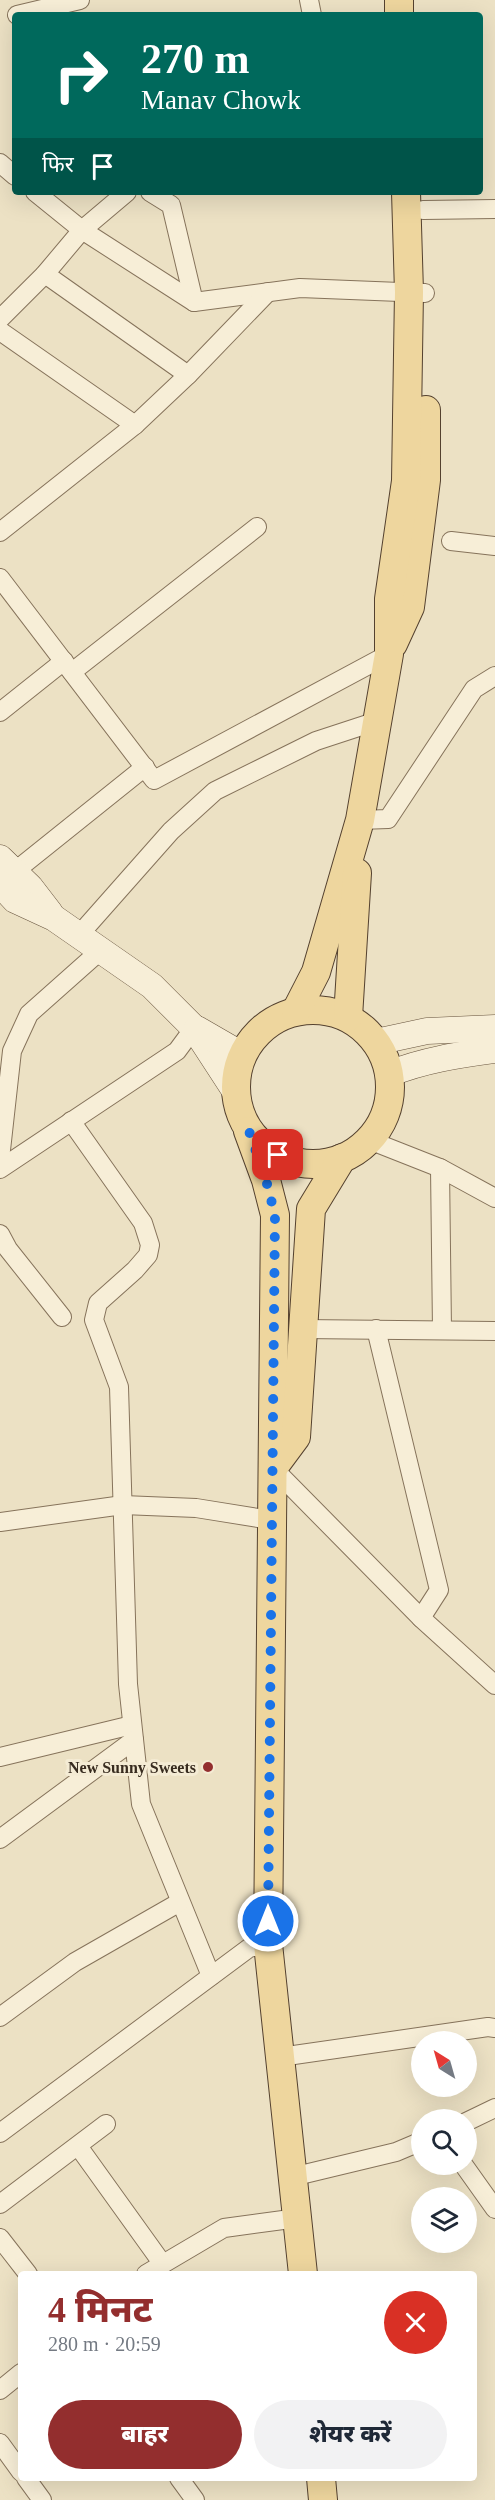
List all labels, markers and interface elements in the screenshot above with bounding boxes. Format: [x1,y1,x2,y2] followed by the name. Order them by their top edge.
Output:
[42,36,120,114] icon: right
[141,36,250,82] text: 270 m
[141,85,301,115] text: Manav Chowk
[86,150,119,183] icon: arrive
[42,152,74,177] text: फिर
[252,1129,303,1180] pin
[261,1138,294,1171] icon: arrive
[68,1759,196,1777] place label: New Sunny Sweets
[201,1760,215,1774] marker: New Sunny Sweets
[236,1889,300,1953] position arrow
[411,2031,477,2097] north arrow
[411,2031,477,2253] map controls
[411,2109,477,2175] button: search
[411,2187,477,2253] button: layers
[48,2290,153,2330] text: 4 मिनट
[384,2291,447,2354] button: close
[48,2333,161,2355] text: 280 m · 20:59
[48,2400,242,2469] button: बाहर
[254,2400,447,2469] button: शेयर करें

